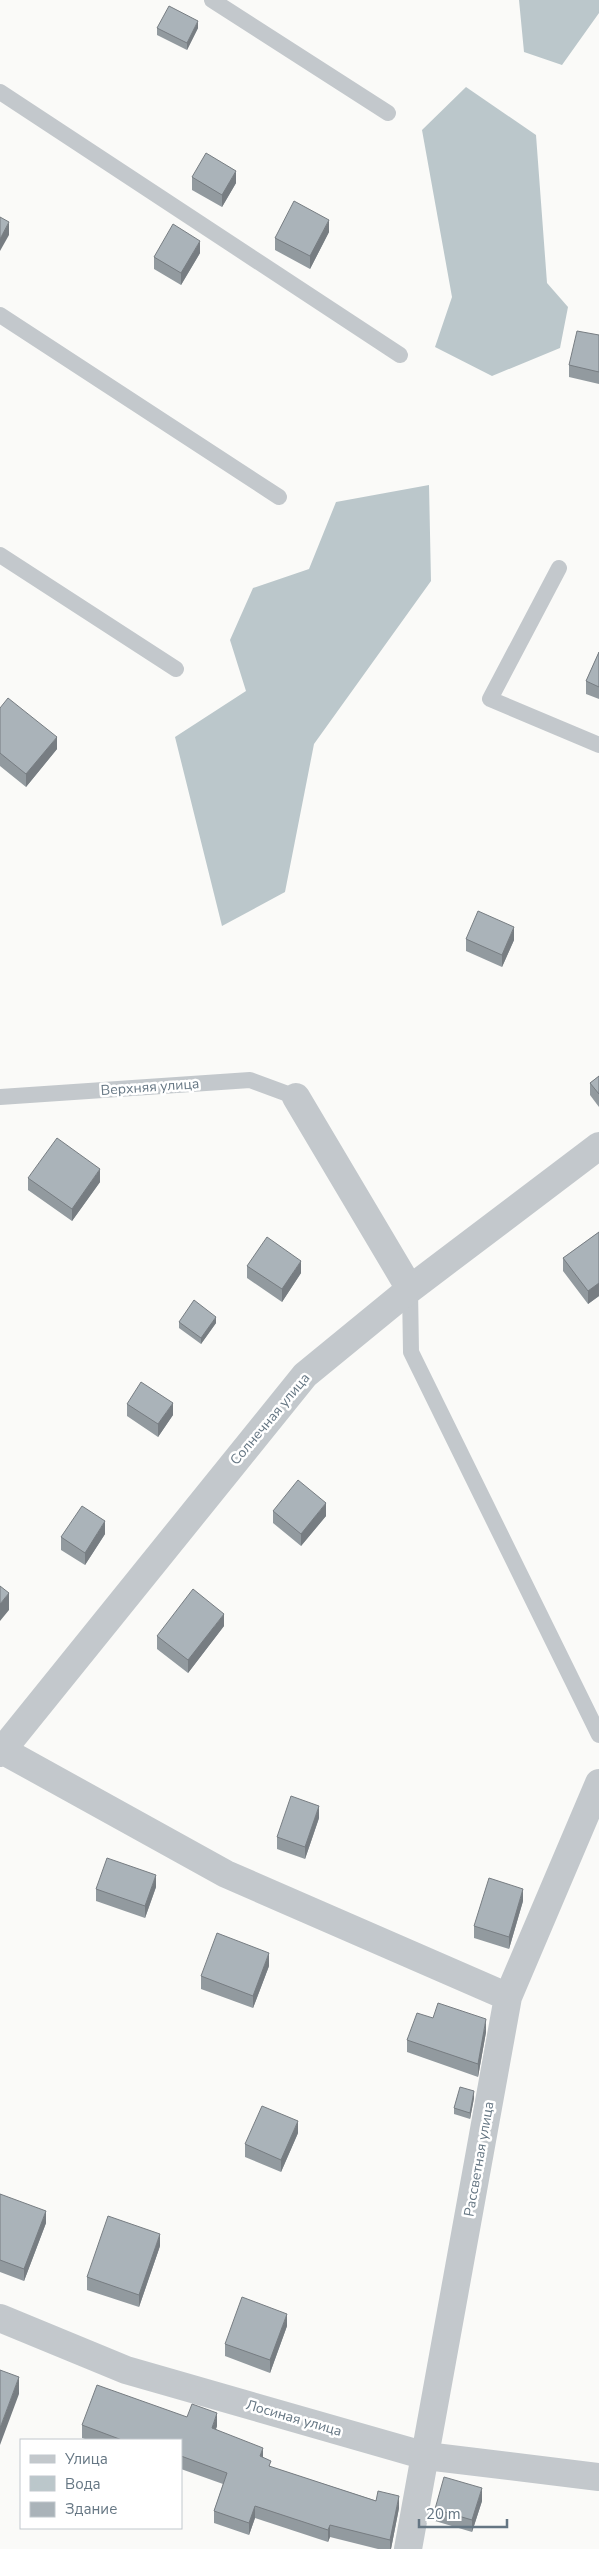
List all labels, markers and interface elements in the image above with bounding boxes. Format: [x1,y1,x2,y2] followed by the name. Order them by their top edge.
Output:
[100,1074,200,1100] street label: Верхняя улица
[226,1369,314,1469] street label: Солнечная улица
[459,2100,499,2218] street label: Рассветная улица
[244,2395,344,2441] street label: Лосиная улица
[20,2439,182,2529] legend
[64,2449,108,2469] text: Улица
[65,2474,101,2494] text: Вода
[419,2496,506,2528] scale bar
[65,2499,117,2519] text: Здание
[426,2504,461,2524] text: 20 m

